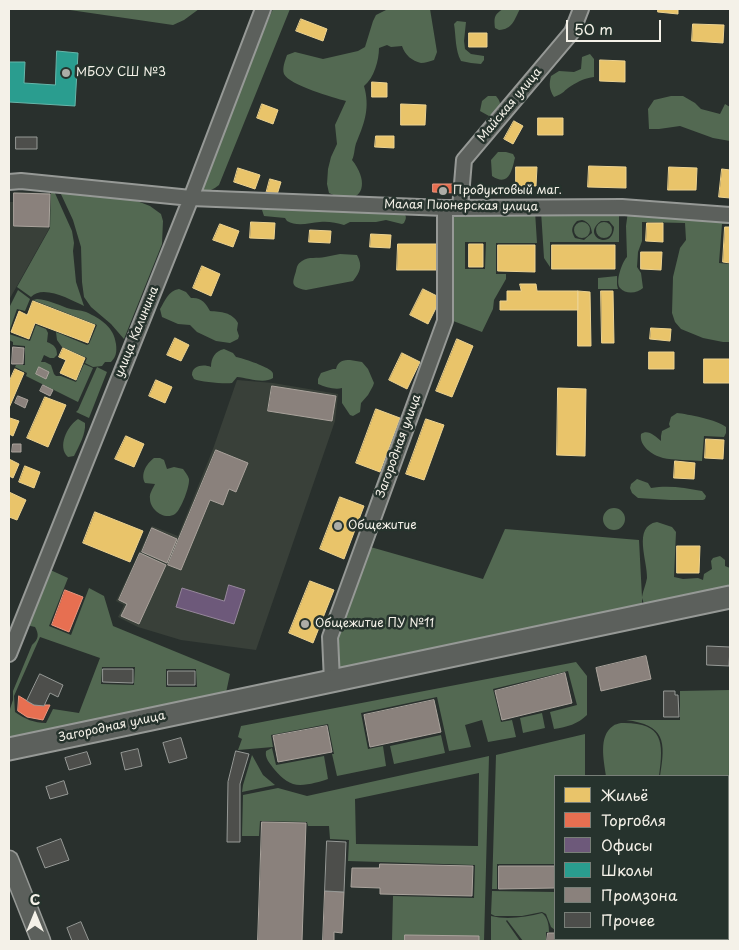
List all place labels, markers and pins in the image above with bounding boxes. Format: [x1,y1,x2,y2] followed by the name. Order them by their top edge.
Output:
[76,66,166,80] place label: МБОУ СШ №3
[60,67,72,79] marker: МБОУ СШ №3
[453,184,562,198] place label: Продуктовый маг.
[437,185,449,197] marker: Продуктовый маг.
[348,519,417,533] place label: Общежитие
[332,520,344,532] marker: Общежитие
[315,617,434,631] place label: Общежитие ПУ №11
[299,618,311,630] marker: Общежитие ПУ №11

